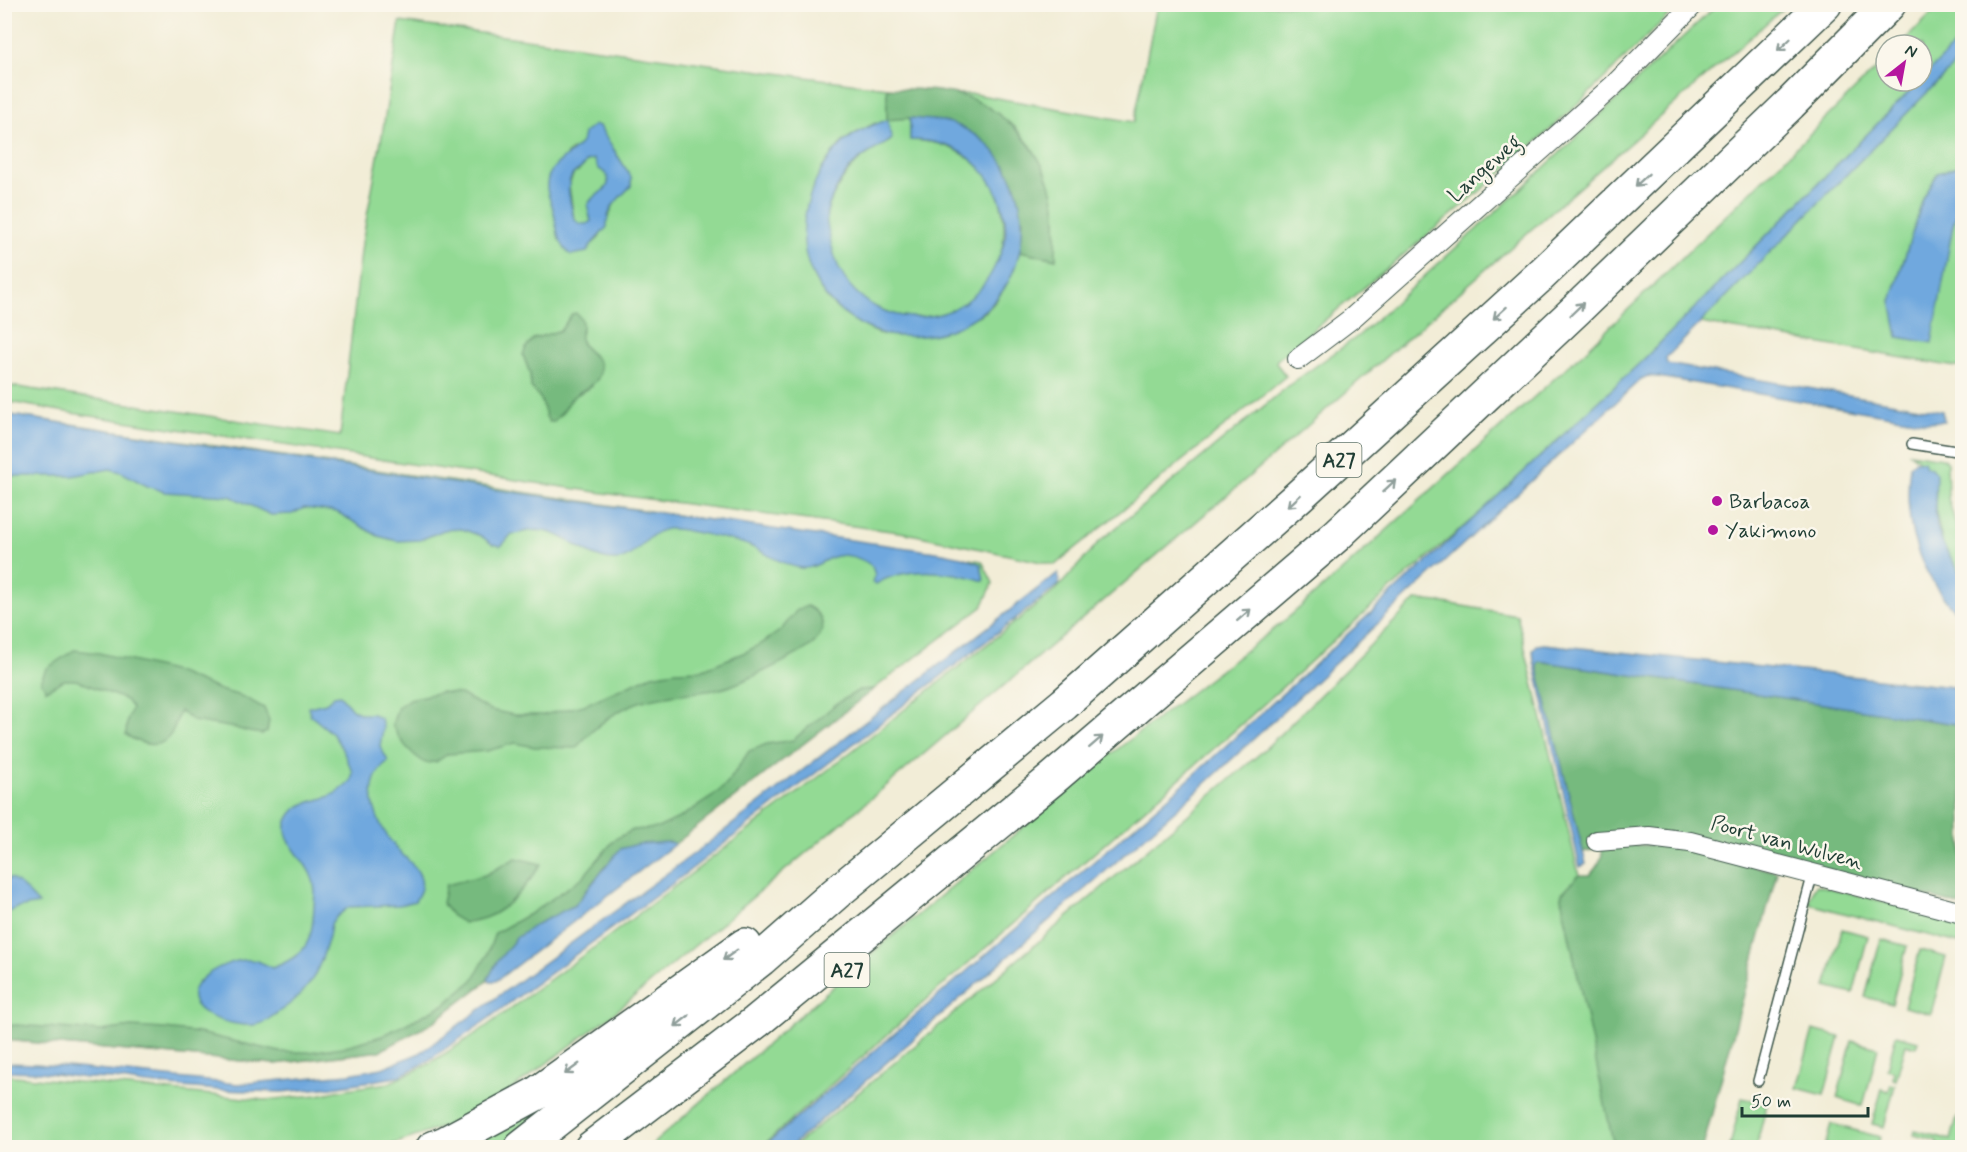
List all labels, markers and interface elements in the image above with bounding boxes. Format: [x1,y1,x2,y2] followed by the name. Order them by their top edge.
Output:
[1874,33,1934,93] north arrow
[1776,38,1791,53] one-way arrow
[1901,40,1921,63] text: N
[1442,128,1529,211] street label: Langeweg
[1635,172,1650,187] one-way arrow
[1570,302,1585,316] one-way arrow
[1493,306,1508,320] one-way arrow
[1316,443,1362,477] road number: A27
[1382,478,1397,493] one-way arrow
[1729,488,1810,516] place label: Barbacoa
[1287,494,1302,508] one-way arrow
[1710,494,1724,508] marker: Barbacoa
[1725,517,1817,545] place label: Yakimono
[1706,523,1720,537] marker: Yakimono
[1236,608,1251,622] one-way arrow
[1088,735,1103,749] one-way arrow
[1708,809,1866,877] street label: Poort van Wulven
[723,949,739,961] one-way arrow
[824,953,870,987] road number: A27
[674,1014,690,1027] one-way arrow
[564,1063,580,1075] one-way arrow
[1742,1080,1868,1118] scale bar
[1751,1090,1791,1114] text: 50 m

